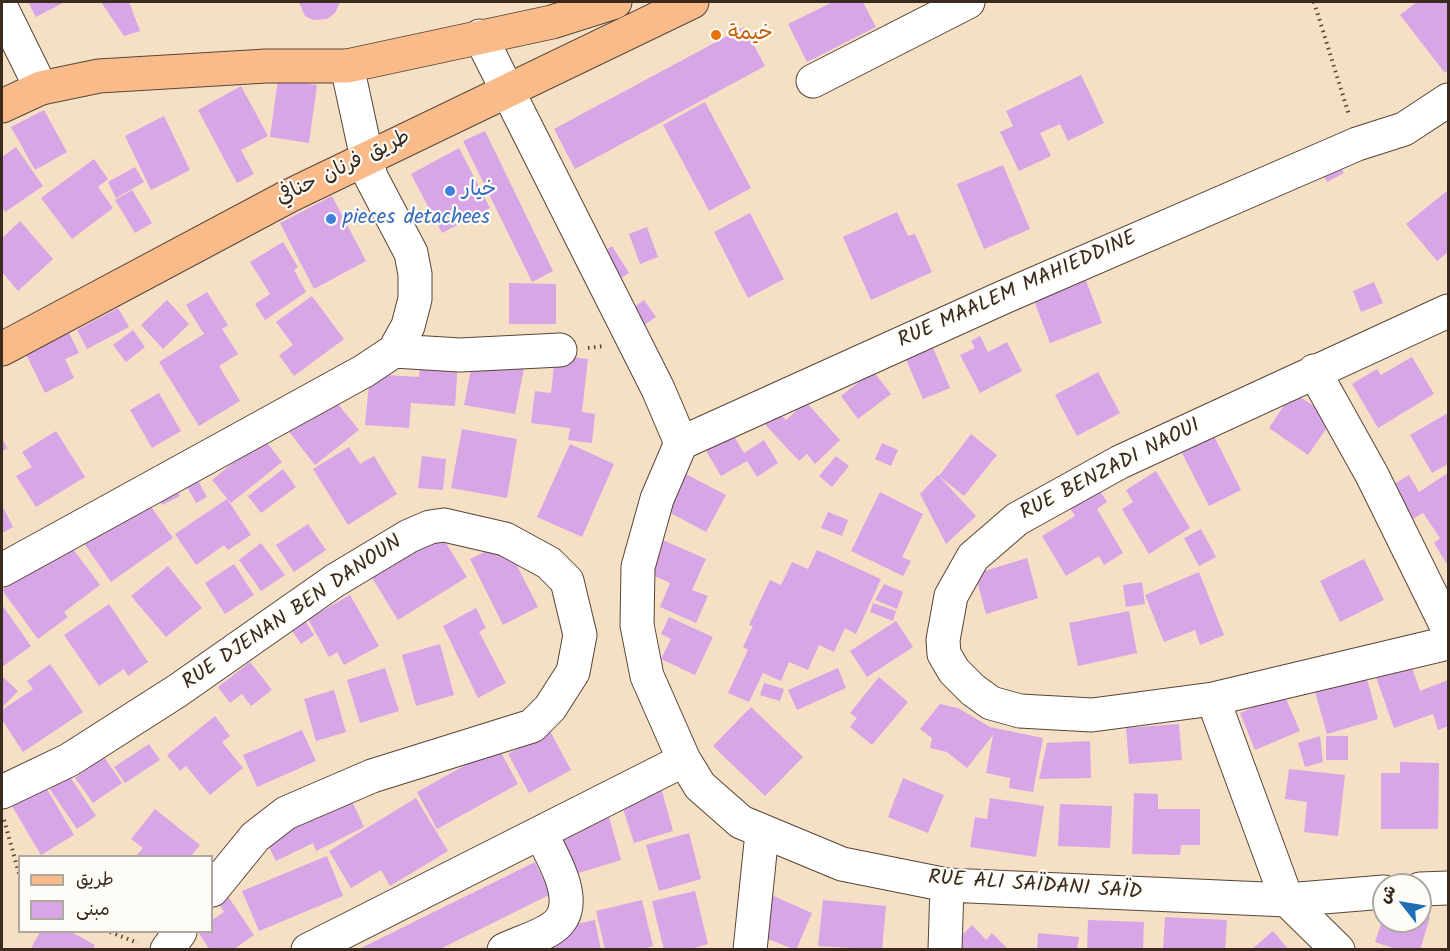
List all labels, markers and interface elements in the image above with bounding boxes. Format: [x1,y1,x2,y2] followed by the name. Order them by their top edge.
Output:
[728,22,773,48] place label: خيمة
[709,28,723,42] marker: خيمة
[273,126,415,212] street label: طريق فرنان حنافي
[462,178,496,204] place label: خيار
[443,184,457,198] marker: خيار
[343,206,490,232] place label: pieces detachees
[324,212,338,226] marker: pieces detachees
[895,227,1141,355] street label: RUE MAALEM MAHIEDDINE
[1017,415,1205,527] street label: RUE BENZADI NAOUI
[178,531,408,697] street label: RUE DJENAN BEN DANOUN
[18,855,213,933] legend
[76,866,114,895] text: طريق
[927,867,1143,907] street label: RUE ALI SAÏDANI SAÏD
[1372,873,1432,933] north arrow
[1373,881,1403,908] text: ش
[76,896,110,925] text: مبنى

